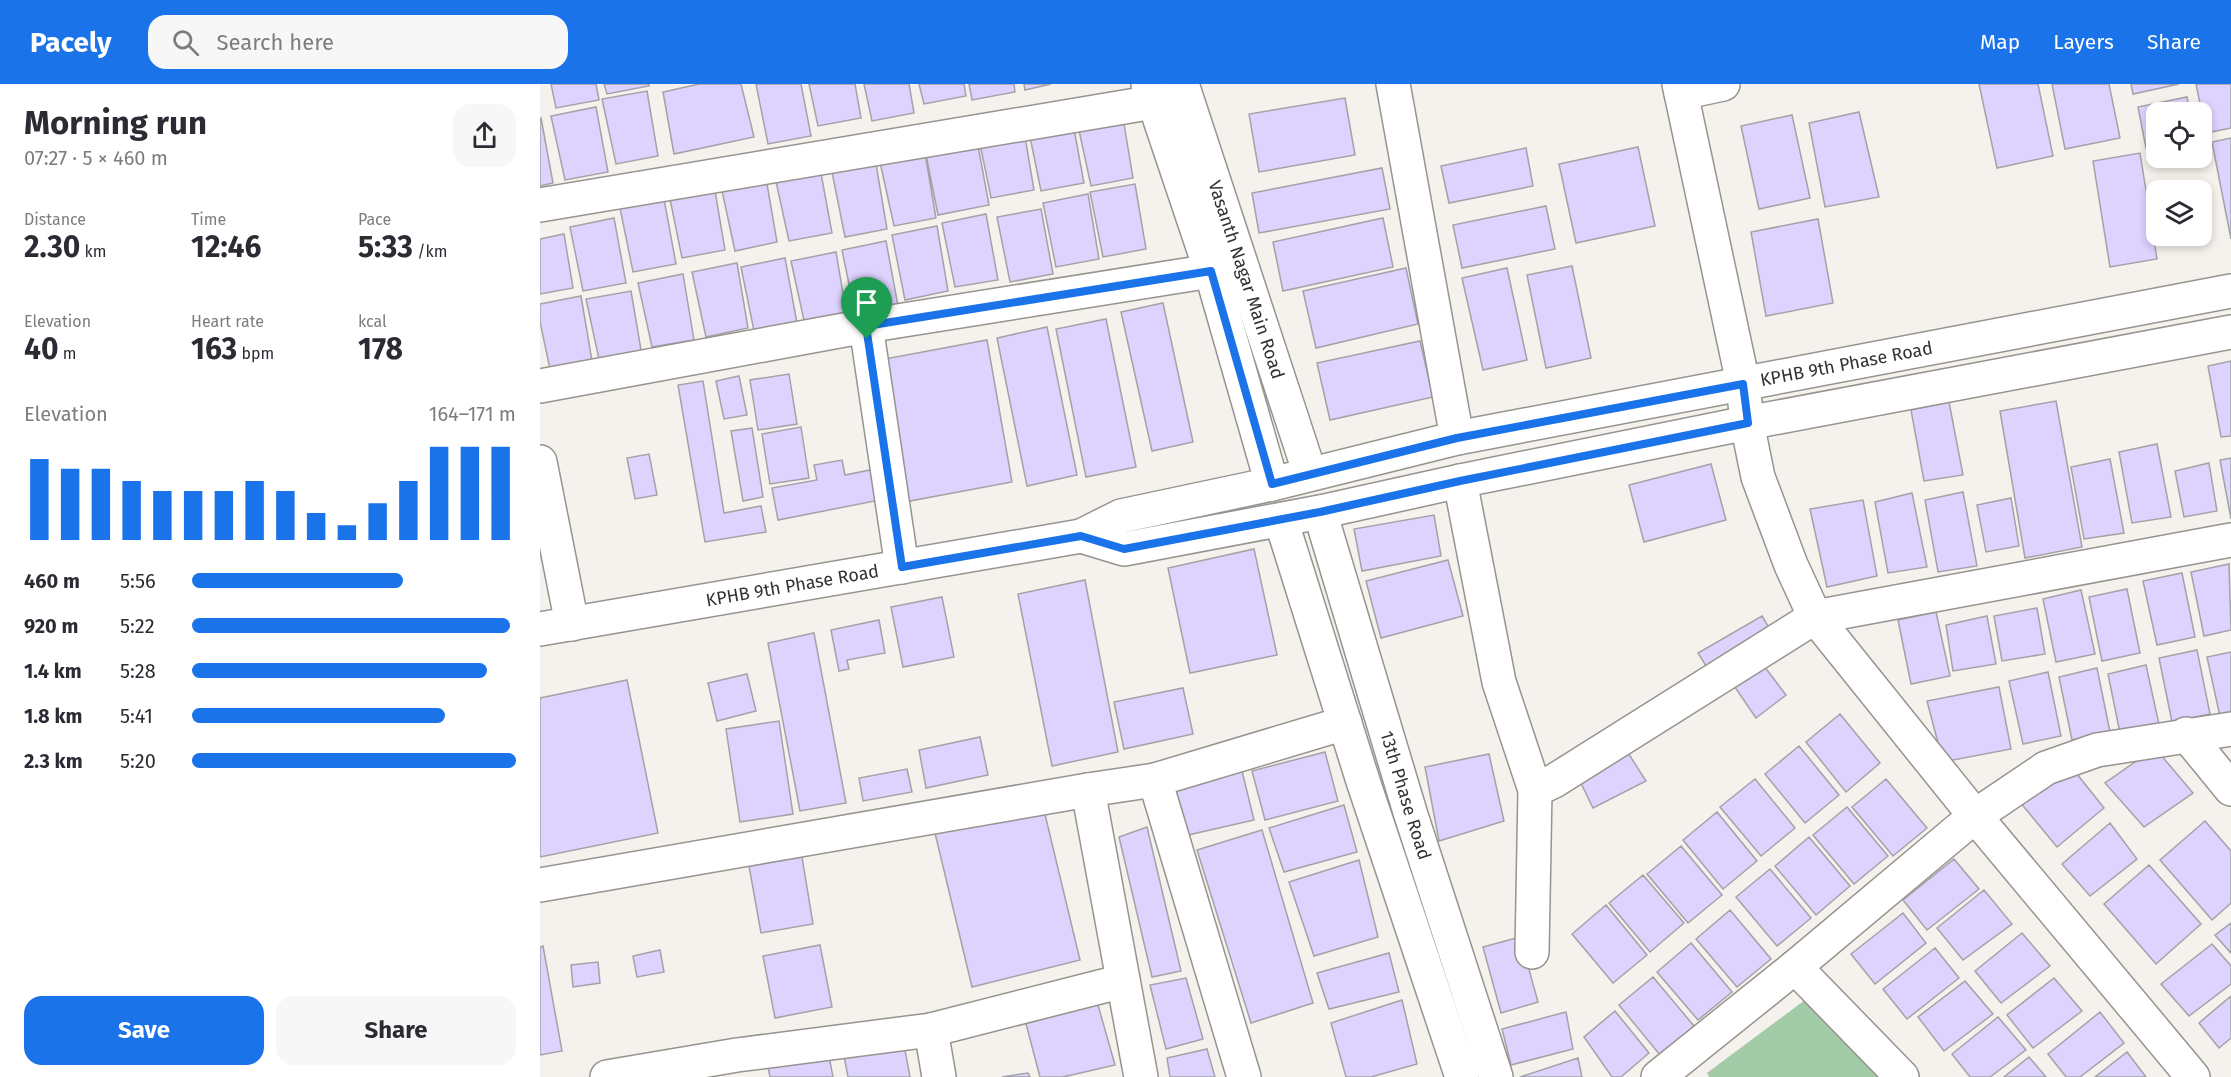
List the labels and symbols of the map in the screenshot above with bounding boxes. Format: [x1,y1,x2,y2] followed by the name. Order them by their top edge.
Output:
[1203,178,1289,382] street label: Vasanth Nagar Main Road
[841,277,892,339] pin
[1758,337,1935,391] street label: KPHB 9th Phase Road
[704,560,880,611] street label: KPHB 9th Phase Road
[1375,728,1436,862] street label: 13th Phase Road

